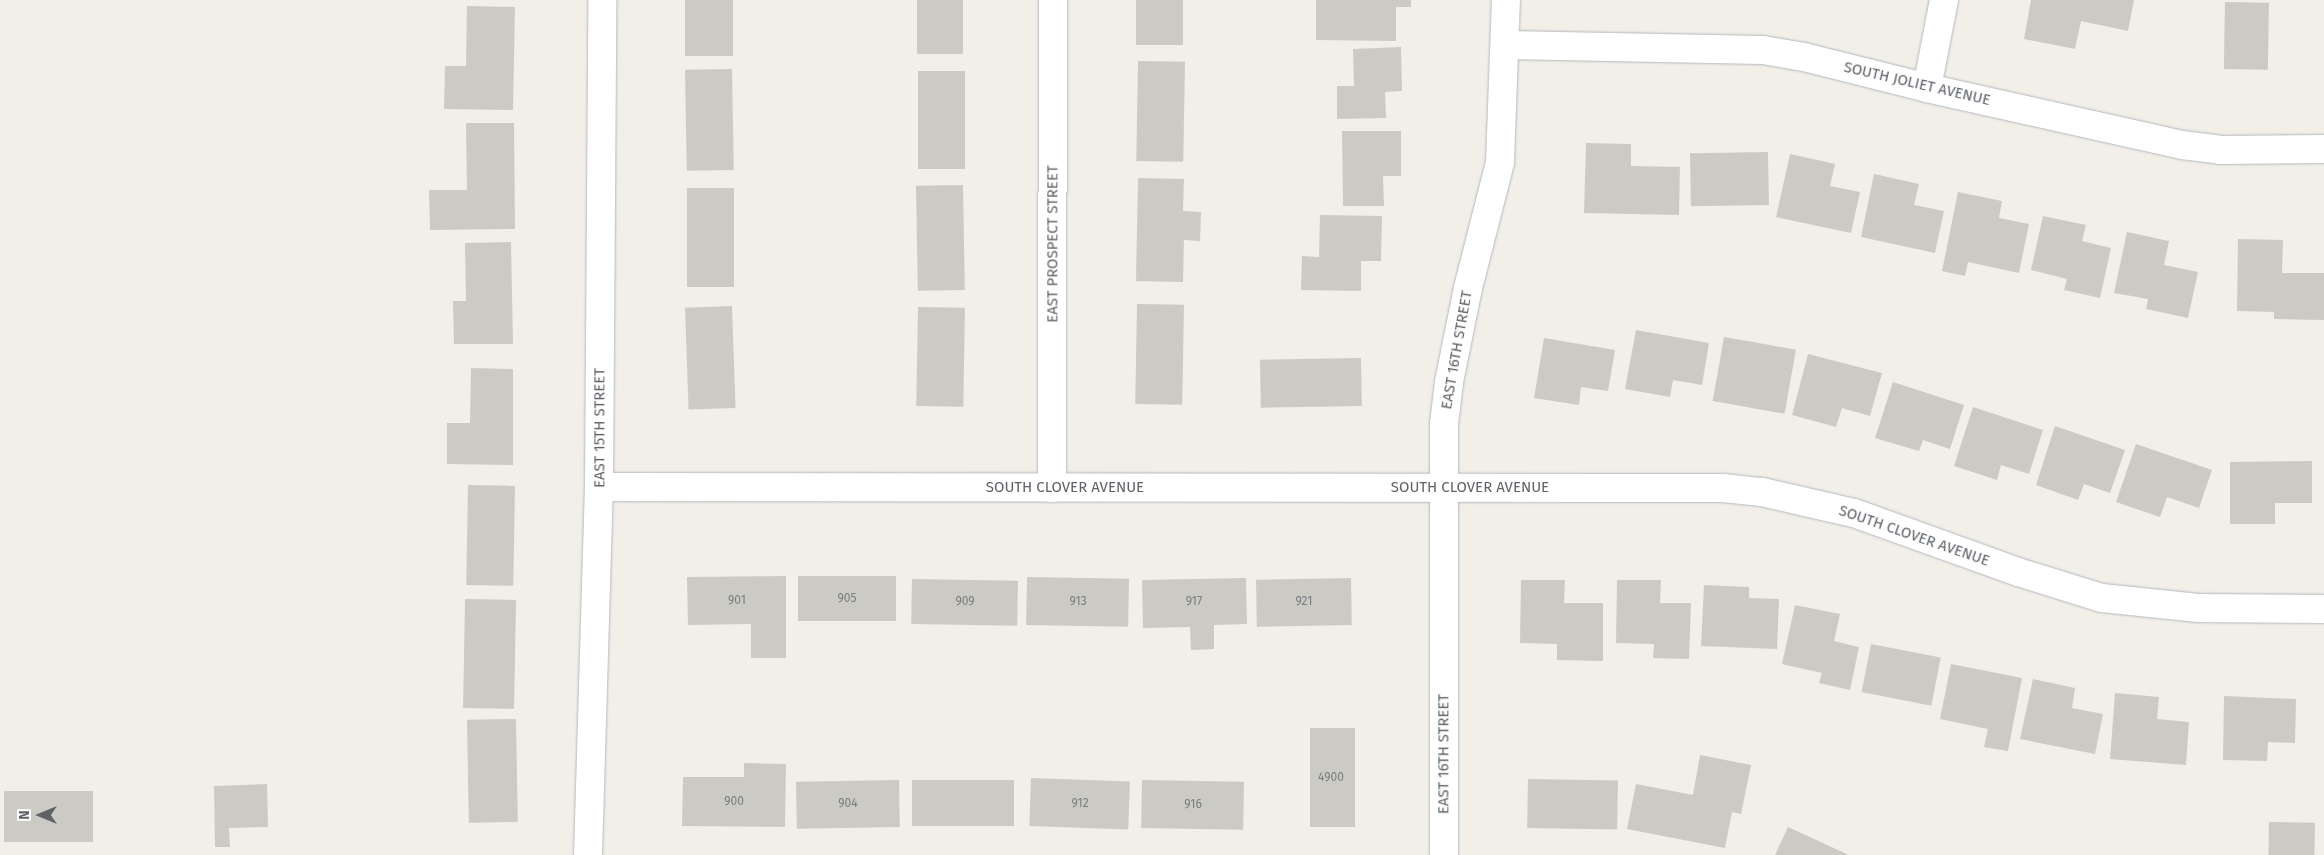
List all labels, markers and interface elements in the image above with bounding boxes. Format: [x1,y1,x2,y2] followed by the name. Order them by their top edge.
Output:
[1842,58,1992,110] street label: SOUTH JOLIET AVENUE
[1044,165,1062,323] street label: EAST PROSPECT STREET
[1438,289,1476,411] street label: EAST 16TH STREET
[591,368,609,488] street label: EAST 15TH STREET
[986,479,1144,497] street label: SOUTH CLOVER AVENUE
[1391,479,1549,497] street label: SOUTH CLOVER AVENUE
[1836,502,1992,570] street label: SOUTH CLOVER AVENUE
[837,592,857,606] house number: 905
[728,594,746,608] house number: 901
[955,595,975,609] house number: 909
[1069,595,1087,609] house number: 913
[1186,595,1202,609] house number: 917
[1296,595,1312,609] house number: 921
[1435,694,1453,814] street label: EAST 16TH STREET
[1318,771,1344,785] house number: 4900
[15,790,65,840] north arrow
[724,795,744,809] house number: 900
[838,797,858,811] house number: 904
[1071,797,1089,811] house number: 912
[1184,798,1202,812] house number: 916
[16,810,33,820] text: N

